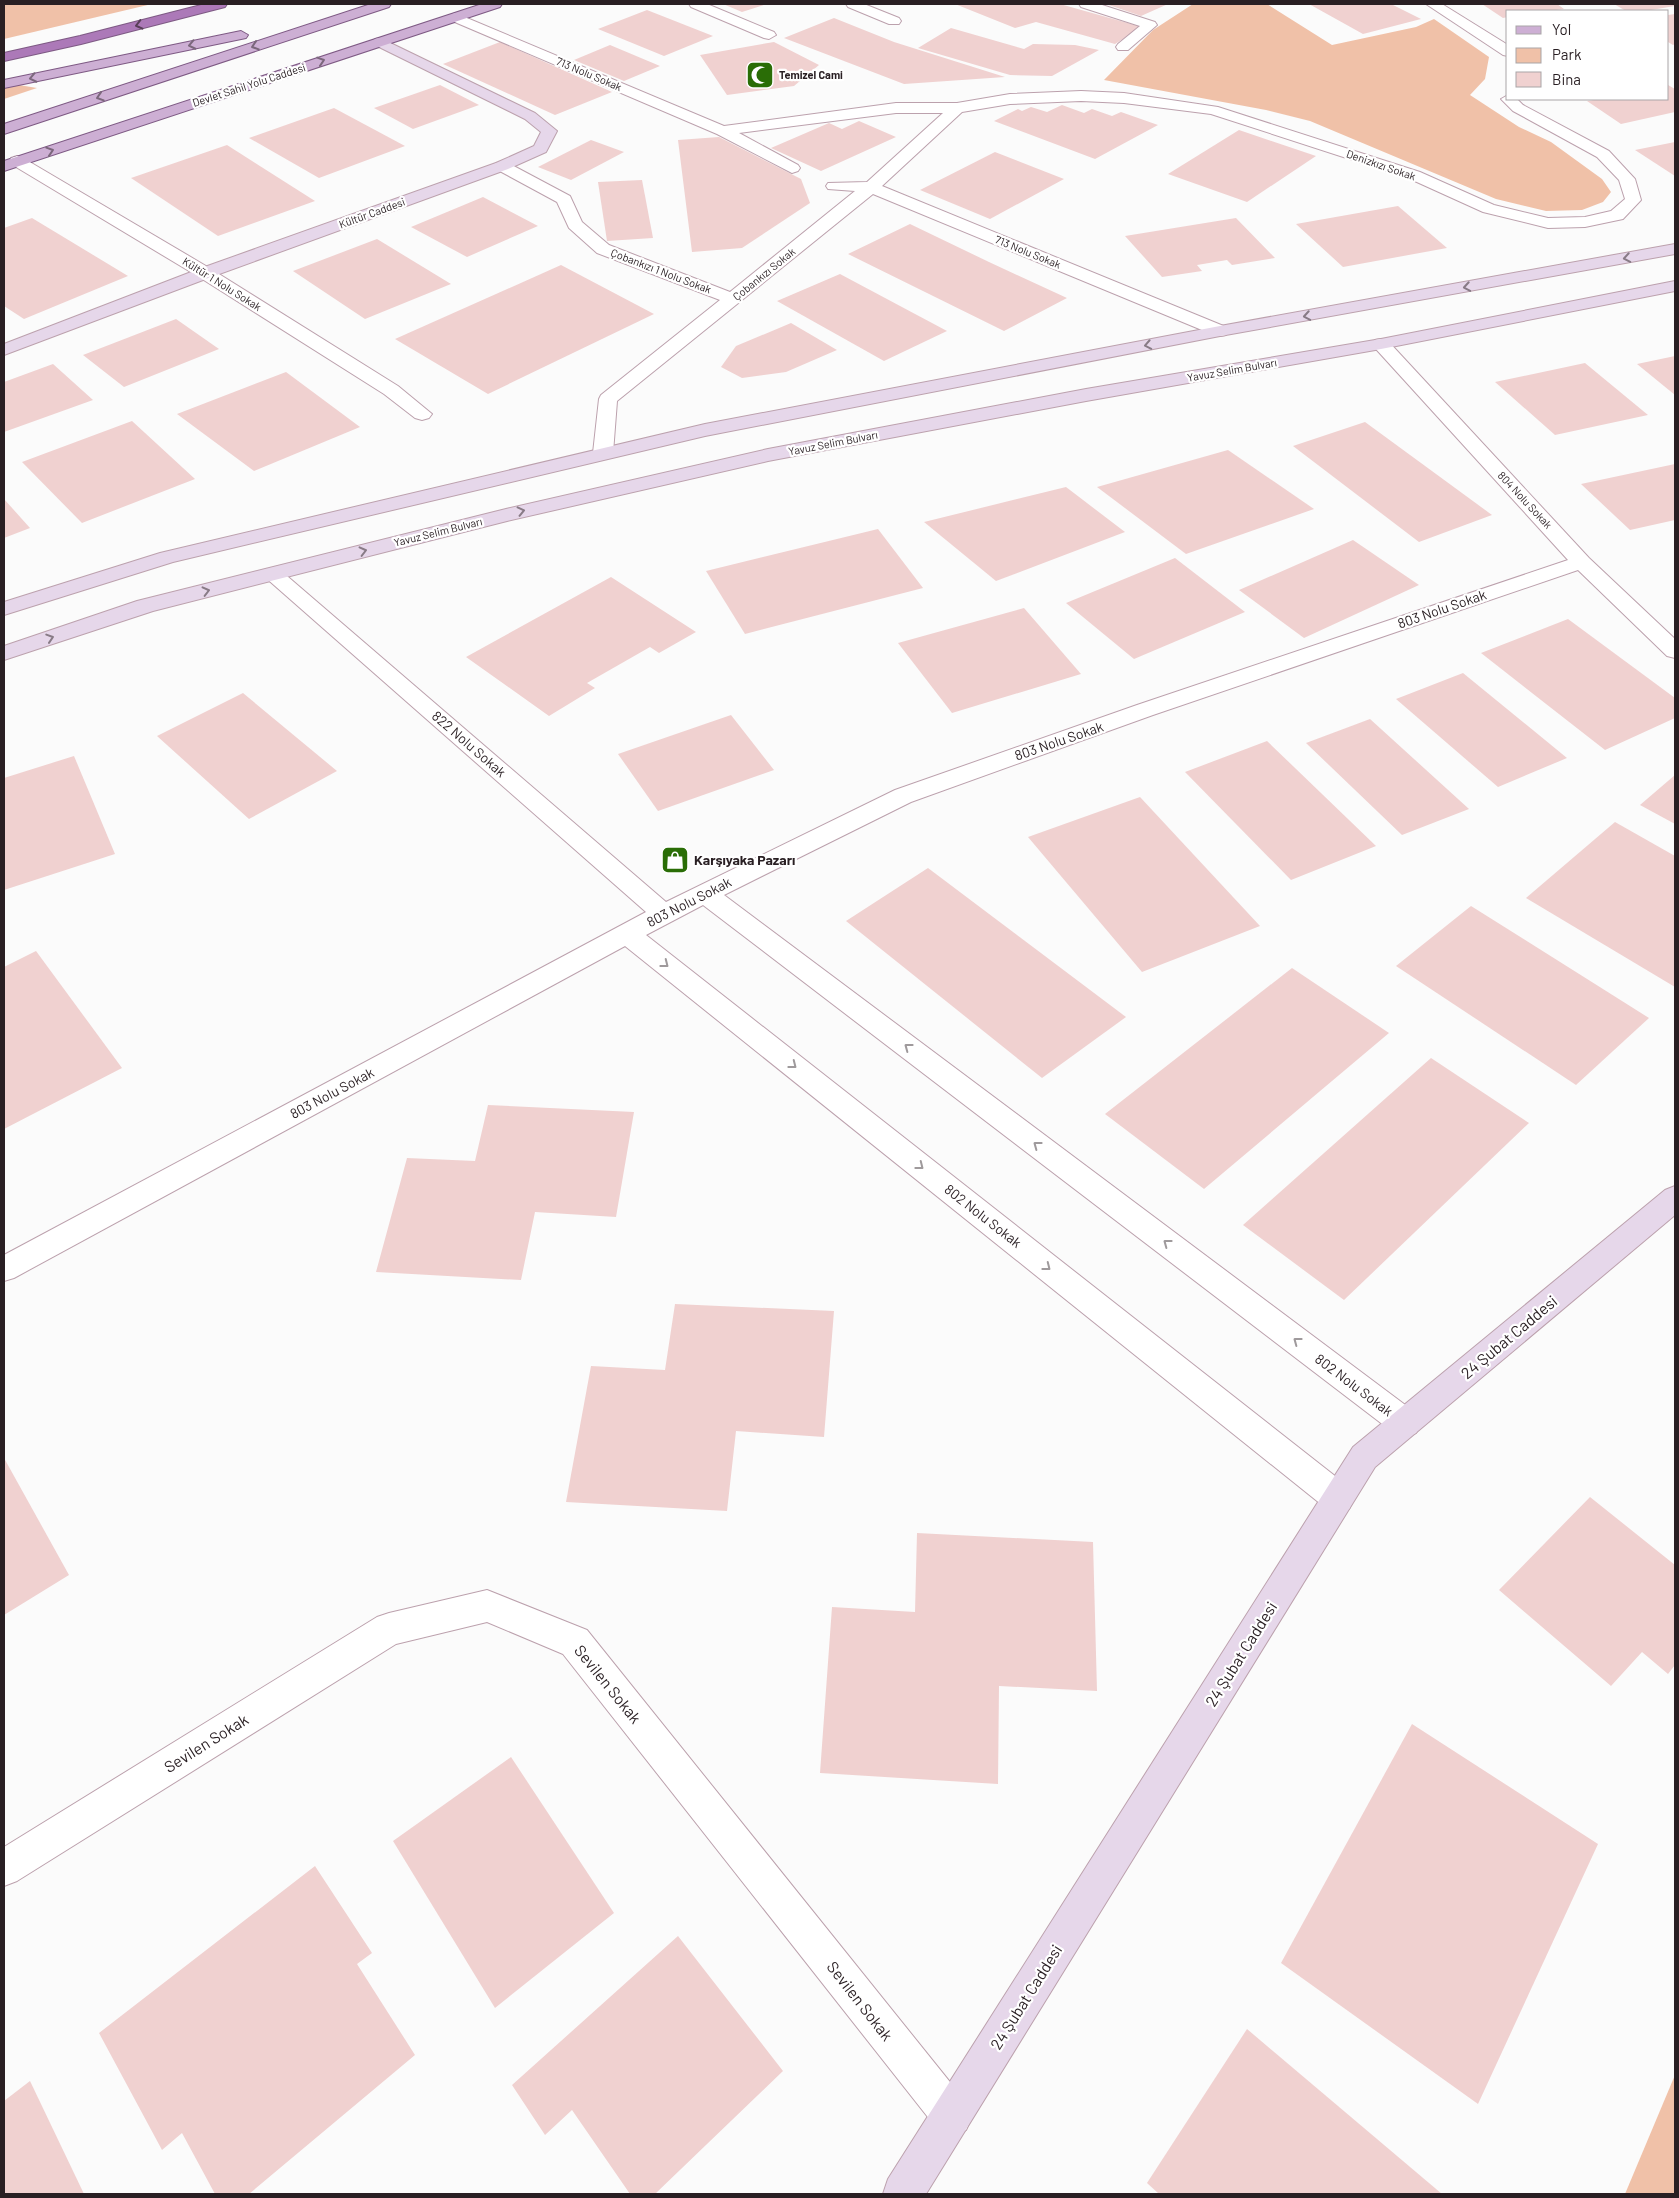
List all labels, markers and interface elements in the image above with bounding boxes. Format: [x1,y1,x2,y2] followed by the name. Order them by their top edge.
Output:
[1506,10,1669,100] legend
[134,19,143,30] one-way arrow
[1552,20,1571,38] text: Yol
[188,39,197,50] one-way arrow
[251,40,259,50] one-way arrow
[1552,45,1582,63] text: Park
[554,54,624,93] street label: 713 Nolu Sokak
[316,57,324,67] one-way arrow
[191,60,307,109] street label: Devlet Sahil Yolu Caddesi
[745,60,775,90] mosque icon: Temizel Cami
[779,68,843,81] place label: Temizel Cami
[1552,70,1581,88] text: Bina
[28,72,37,82] one-way arrow
[97,91,105,101] one-way arrow
[45,146,54,156] one-way arrow
[1345,147,1418,183] street label: Denizkızı Sokak
[337,194,407,231] street label: Kültür Caddesi
[993,232,1064,271] street label: 713 Nolu Sokak
[730,244,798,303] street label: Çobankızı Sokak
[609,245,714,296] street label: Çobankızı 1 Nolu Sokak
[1623,252,1632,262] one-way arrow
[180,254,264,313] street label: Kültür 1 Nolu Sokak
[1463,281,1472,291] one-way arrow
[1303,310,1312,320] one-way arrow
[1143,339,1152,350] one-way arrow
[1186,355,1278,384] street label: Yavuz Selim Bulvarı
[787,427,879,458] street label: Yavuz Selim Bulvarı
[1496,468,1555,531] street label: 804 Nolu Sokak
[516,507,525,517] one-way arrow
[392,514,483,549] street label: Yavuz Selim Bulvarı
[359,546,368,557] one-way arrow
[1395,585,1488,632] street label: 803 Nolu Sokak
[201,586,210,597] one-way arrow
[45,633,54,643] one-way arrow
[429,707,510,780] street label: 822 Nolu Sokak
[1012,717,1105,764] street label: 803 Nolu Sokak
[660,845,690,875] shop icon: Karşıyaka Pazarı
[694,851,795,868] place label: Karşıyaka Pazarı
[644,873,734,930] street label: 803 Nolu Sokak
[660,959,669,968] one-way arrow
[904,1044,914,1053] one-way arrow
[787,1060,796,1068] one-way arrow
[287,1063,377,1122] street label: 803 Nolu Sokak
[1033,1142,1043,1151] one-way arrow
[914,1161,923,1169] one-way arrow
[941,1180,1025,1251] street label: 802 Nolu Sokak
[1163,1240,1173,1249] one-way arrow
[1041,1262,1050,1270] one-way arrow
[1457,1291,1561,1382] street label: 24 Şubat Caddesi
[1293,1338,1302,1347] one-way arrow
[1312,1350,1397,1419] street label: 802 Nolu Sokak
[1201,1598,1280,1710] street label: 24 Şubat Caddesi
[571,1641,646,1727] street label: Sevilen Sokak
[160,1709,251,1776] street label: Sevilen Sokak
[986,1941,1065,2053] street label: 24 Şubat Caddesi
[824,1957,897,2044] street label: Sevilen Sokak

